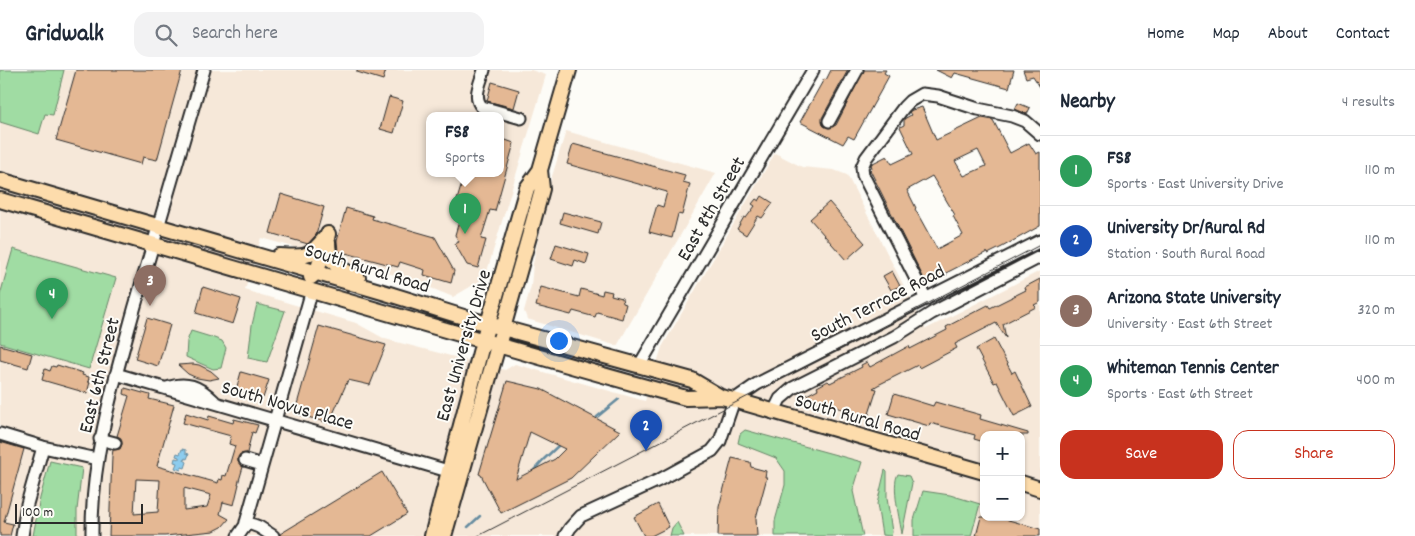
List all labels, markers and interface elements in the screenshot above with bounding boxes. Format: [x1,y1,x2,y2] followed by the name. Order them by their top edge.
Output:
[134,12,484,57] search box
[25,18,104,52] text: Gridwalk
[152,21,180,49] icon: search
[192,21,278,48] text: Search here
[1147,22,1184,47] text: Home
[1212,22,1240,47] text: Map
[1268,22,1308,47] text: About
[1336,22,1390,47] text: Contact
[1060,88,1115,118] text: Nearby
[1342,91,1395,114] text: 4 results
[426,112,504,177] popup
[445,120,469,147] text: FS8
[1107,146,1131,173] text: FS8
[445,147,485,170] text: Sports
[671,152,754,267] street label: East 8th Street
[1074,159,1078,182] text: 1
[1365,159,1395,182] text: 110 m
[1107,173,1283,196] text: Sports · East University Drive
[449,193,481,234] pin: 1
[1107,216,1265,243] text: University Dr/Rural Rd
[1073,229,1080,252] text: 2
[1365,229,1395,252] text: 110 m
[301,238,433,302] street label: South Rural Road
[1107,243,1265,266] text: Station · South Rural Road
[806,259,950,351] street label: South Terrace Road
[134,265,166,306] pin: 3
[430,267,500,425] street label: East University Drive
[36,278,68,319] pin: 4
[1107,286,1281,313] text: Arizona State University
[1072,299,1080,322] text: 3
[1358,299,1395,322] text: 320 m
[1107,313,1272,336] text: University · East 6th Street
[73,315,129,437] street label: East 6th Street
[546,328,572,354] your location
[1107,356,1279,383] text: Whiteman Tennis Center
[1073,369,1079,392] text: 4
[1356,369,1395,392] text: 400 m
[218,375,357,439] street label: South Novus Place
[1107,383,1253,406] text: Sports · East 6th Street
[791,388,923,450] street label: South Rural Road
[630,410,662,451] pin: 2
[1060,430,1223,479] button: Save
[1233,430,1395,479] button: Share
[980,431,1025,521] map controls
[980,431,1025,476] button: +
[980,476,1025,521] button: −
[15,501,142,524] scale bar
[22,503,53,523] text: 100 m

